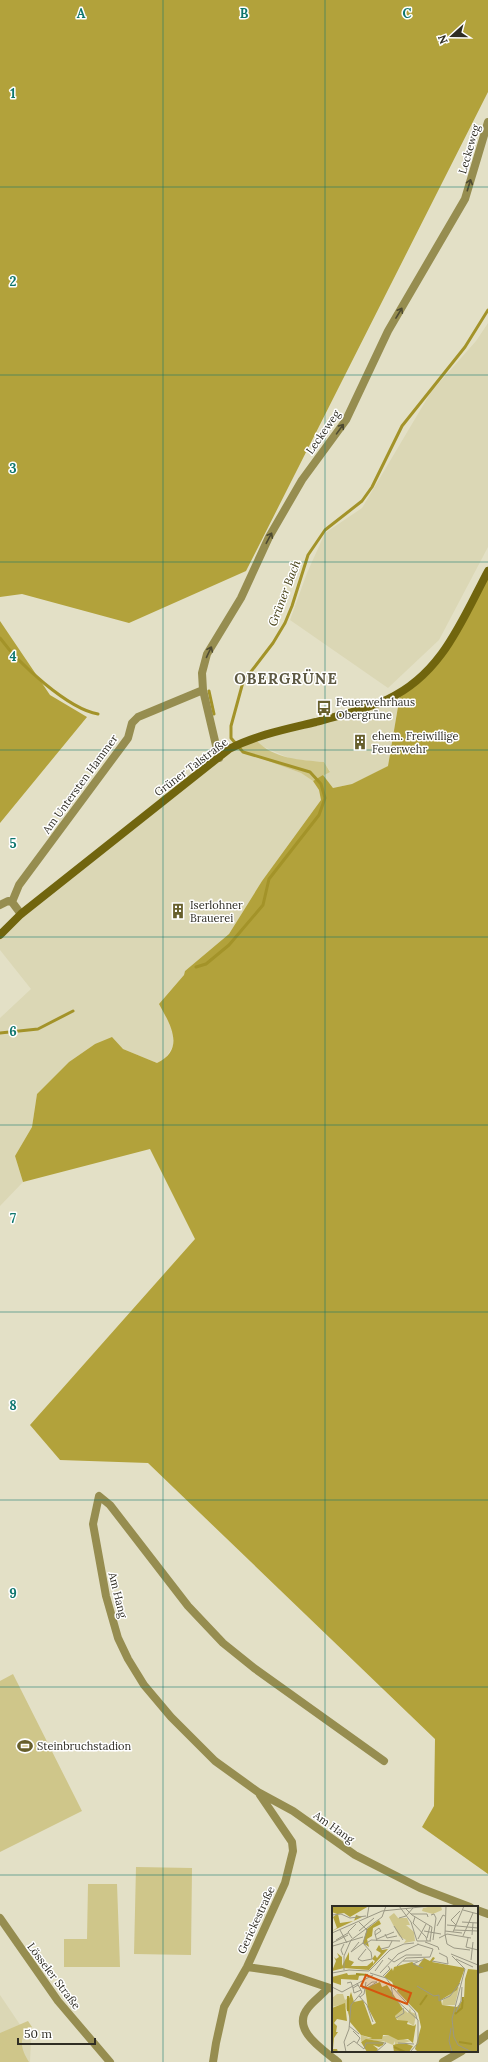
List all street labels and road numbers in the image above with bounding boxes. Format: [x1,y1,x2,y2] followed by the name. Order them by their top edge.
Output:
[455,122,483,175] street label: Leckeweg
[303,407,344,457] street label: Leckeweg
[39,732,121,837] street label: Am Untersten Hammer
[151,735,231,799] street label: Grüner Talstraße
[105,1570,131,1620] street label: Am Hang
[310,1807,358,1847] street label: Am Hang
[234,1884,278,1956] street label: Gerickestraße
[24,1940,84,2012] street label: Lösseler Straße

